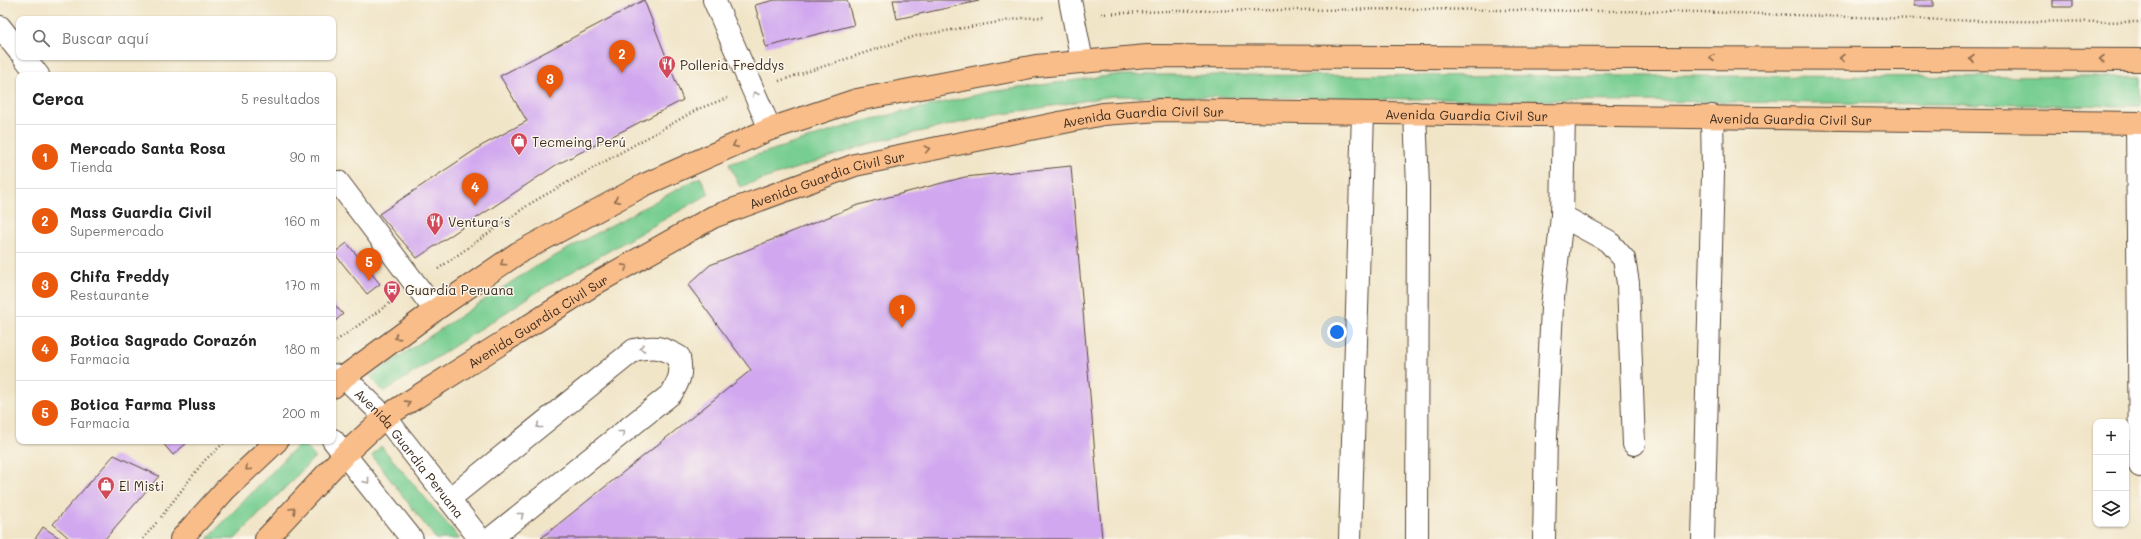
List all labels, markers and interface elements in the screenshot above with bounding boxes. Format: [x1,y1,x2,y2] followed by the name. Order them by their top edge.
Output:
[16,16,336,60] search box
[30,27,52,49] icon: search
[62,28,149,48] text: Buscar aquí
[609,40,635,73] pin: 2
[657,54,677,79] restaurant icon: Polleria Freddys
[1709,54,1715,62] one-way arrow
[1839,54,1845,62] one-way arrow
[1969,55,1975,63] one-way arrow
[2099,55,2105,63] one-way arrow
[680,56,784,73] place label: Polleria Freddys
[537,65,563,98] pin: 3
[32,87,84,109] text: Cerca
[241,90,320,107] text: 5 resultados
[752,90,760,98] one-way arrow
[1060,101,1224,131] street label: Avenida Guardia Civil Sur
[1385,104,1548,124] street label: Avenida Guardia Civil Sur
[1709,109,1872,128] street label: Avenida Guardia Civil Sur
[509,131,529,156] shop icon: Tecmeing Perú
[532,133,626,150] place label: Tecmeing Perú
[70,138,226,158] text: Mercado Santa Rosa
[731,140,739,148] one-way arrow
[923,146,930,154] one-way arrow
[746,147,906,212] street label: Avenida Guardia Civil Sur
[42,148,48,165] text: 1
[290,148,320,165] text: 90 m
[70,158,113,175] text: Tienda
[462,173,488,206] pin: 4
[613,195,621,202] one-way arrow
[70,202,212,222] text: Mass Guardia Civil
[425,211,445,236] restaurant icon: Ventura´s
[41,212,49,229] text: 2
[284,212,320,229] text: 160 m
[448,213,510,230] place label: Ventura´s
[70,222,164,239] text: Supermercado
[356,248,382,281] pin: 5
[500,258,507,266] one-way arrow
[621,264,628,271] one-way arrow
[70,266,169,286] text: Chifa Freddy
[464,270,611,371] street label: Avenida Guardia Civil Sur
[41,276,49,293] text: 3
[284,276,320,293] text: 170 m
[382,279,402,304] bus stop icon: Guardia Peruana
[405,281,514,298] place label: Guardia Peruana
[70,286,149,303] text: Restaurante
[889,295,915,328] pin: 1
[1327,322,1347,342] your location
[70,330,257,350] text: Botica Sagrado Corazón
[394,333,401,340] one-way arrow
[41,340,49,357] text: 4
[284,340,320,357] text: 180 m
[639,343,645,352] one-way arrow
[70,350,130,367] text: Farmacia
[352,384,469,521] street label: Avenida Guardia Peruana
[70,394,216,414] text: Botica Farma Pluss
[404,400,411,408] one-way arrow
[41,404,49,421] text: 5
[282,404,320,421] text: 200 m
[70,414,130,431] text: Farmacia
[2093,419,2129,527] map controls
[2093,419,2129,455] button: +
[537,421,544,428] one-way arrow
[618,431,625,438] one-way arrow
[2093,455,2129,491] button: −
[245,463,253,471] one-way arrow
[96,475,116,500] shop icon: El Misti
[362,476,369,483] one-way arrow
[119,477,164,494] place label: El Misti
[2093,491,2129,527] button: layers
[288,507,296,515] one-way arrow
[516,512,523,519] one-way arrow

